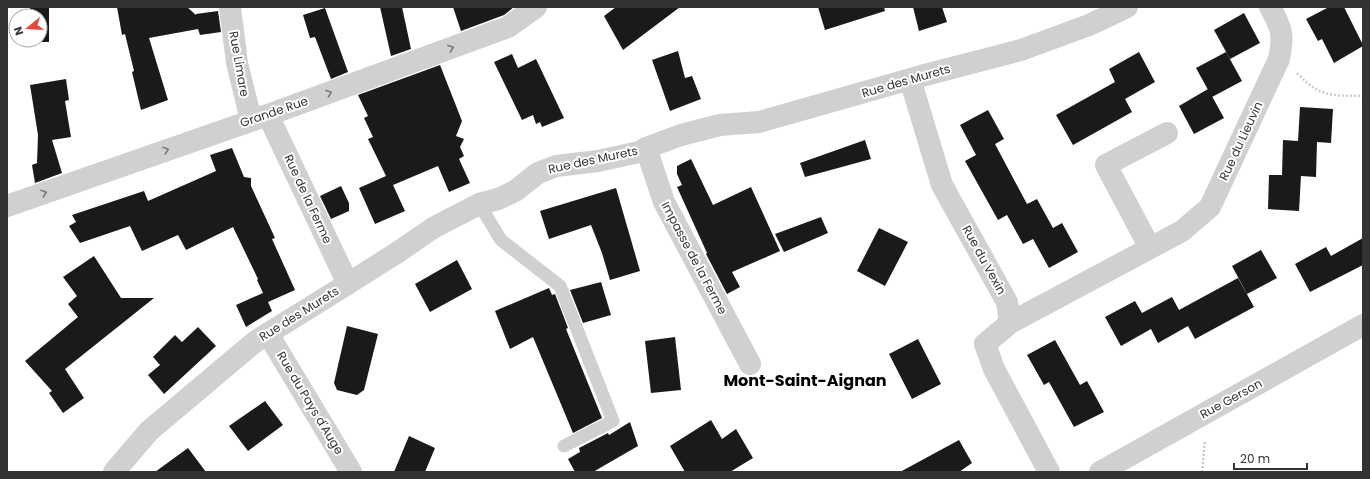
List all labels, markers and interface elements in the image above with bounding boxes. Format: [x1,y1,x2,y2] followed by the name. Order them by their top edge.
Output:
[8,8,48,48] north arrow
[10,25,27,38] text: N
[225,30,254,98] street label: Rue Limare
[447,44,454,53] one-way arrow
[860,60,952,101] street label: Rue des Murets
[325,89,332,97] one-way arrow
[238,92,310,131] street label: Grande Rue
[1215,99,1266,183] street label: Rue du Lieuvin
[547,142,639,177] street label: Rue des Murets
[163,146,170,155] one-way arrow
[280,152,337,246] street label: Rue de la Ferme
[40,189,47,198] one-way arrow
[657,198,731,317] street label: Impasse de la Ferme
[958,222,1010,297] street label: Rue du Vexin
[256,282,342,345] street label: Rue des Murets
[273,348,348,457] street label: Rue du Pays d'Auge
[723,369,887,392] district label: Mont-Saint-Aignan
[1197,375,1265,423] street label: Rue Gerson
[1234,445,1307,471] scale bar
[1240,450,1270,467] text: 20 m

